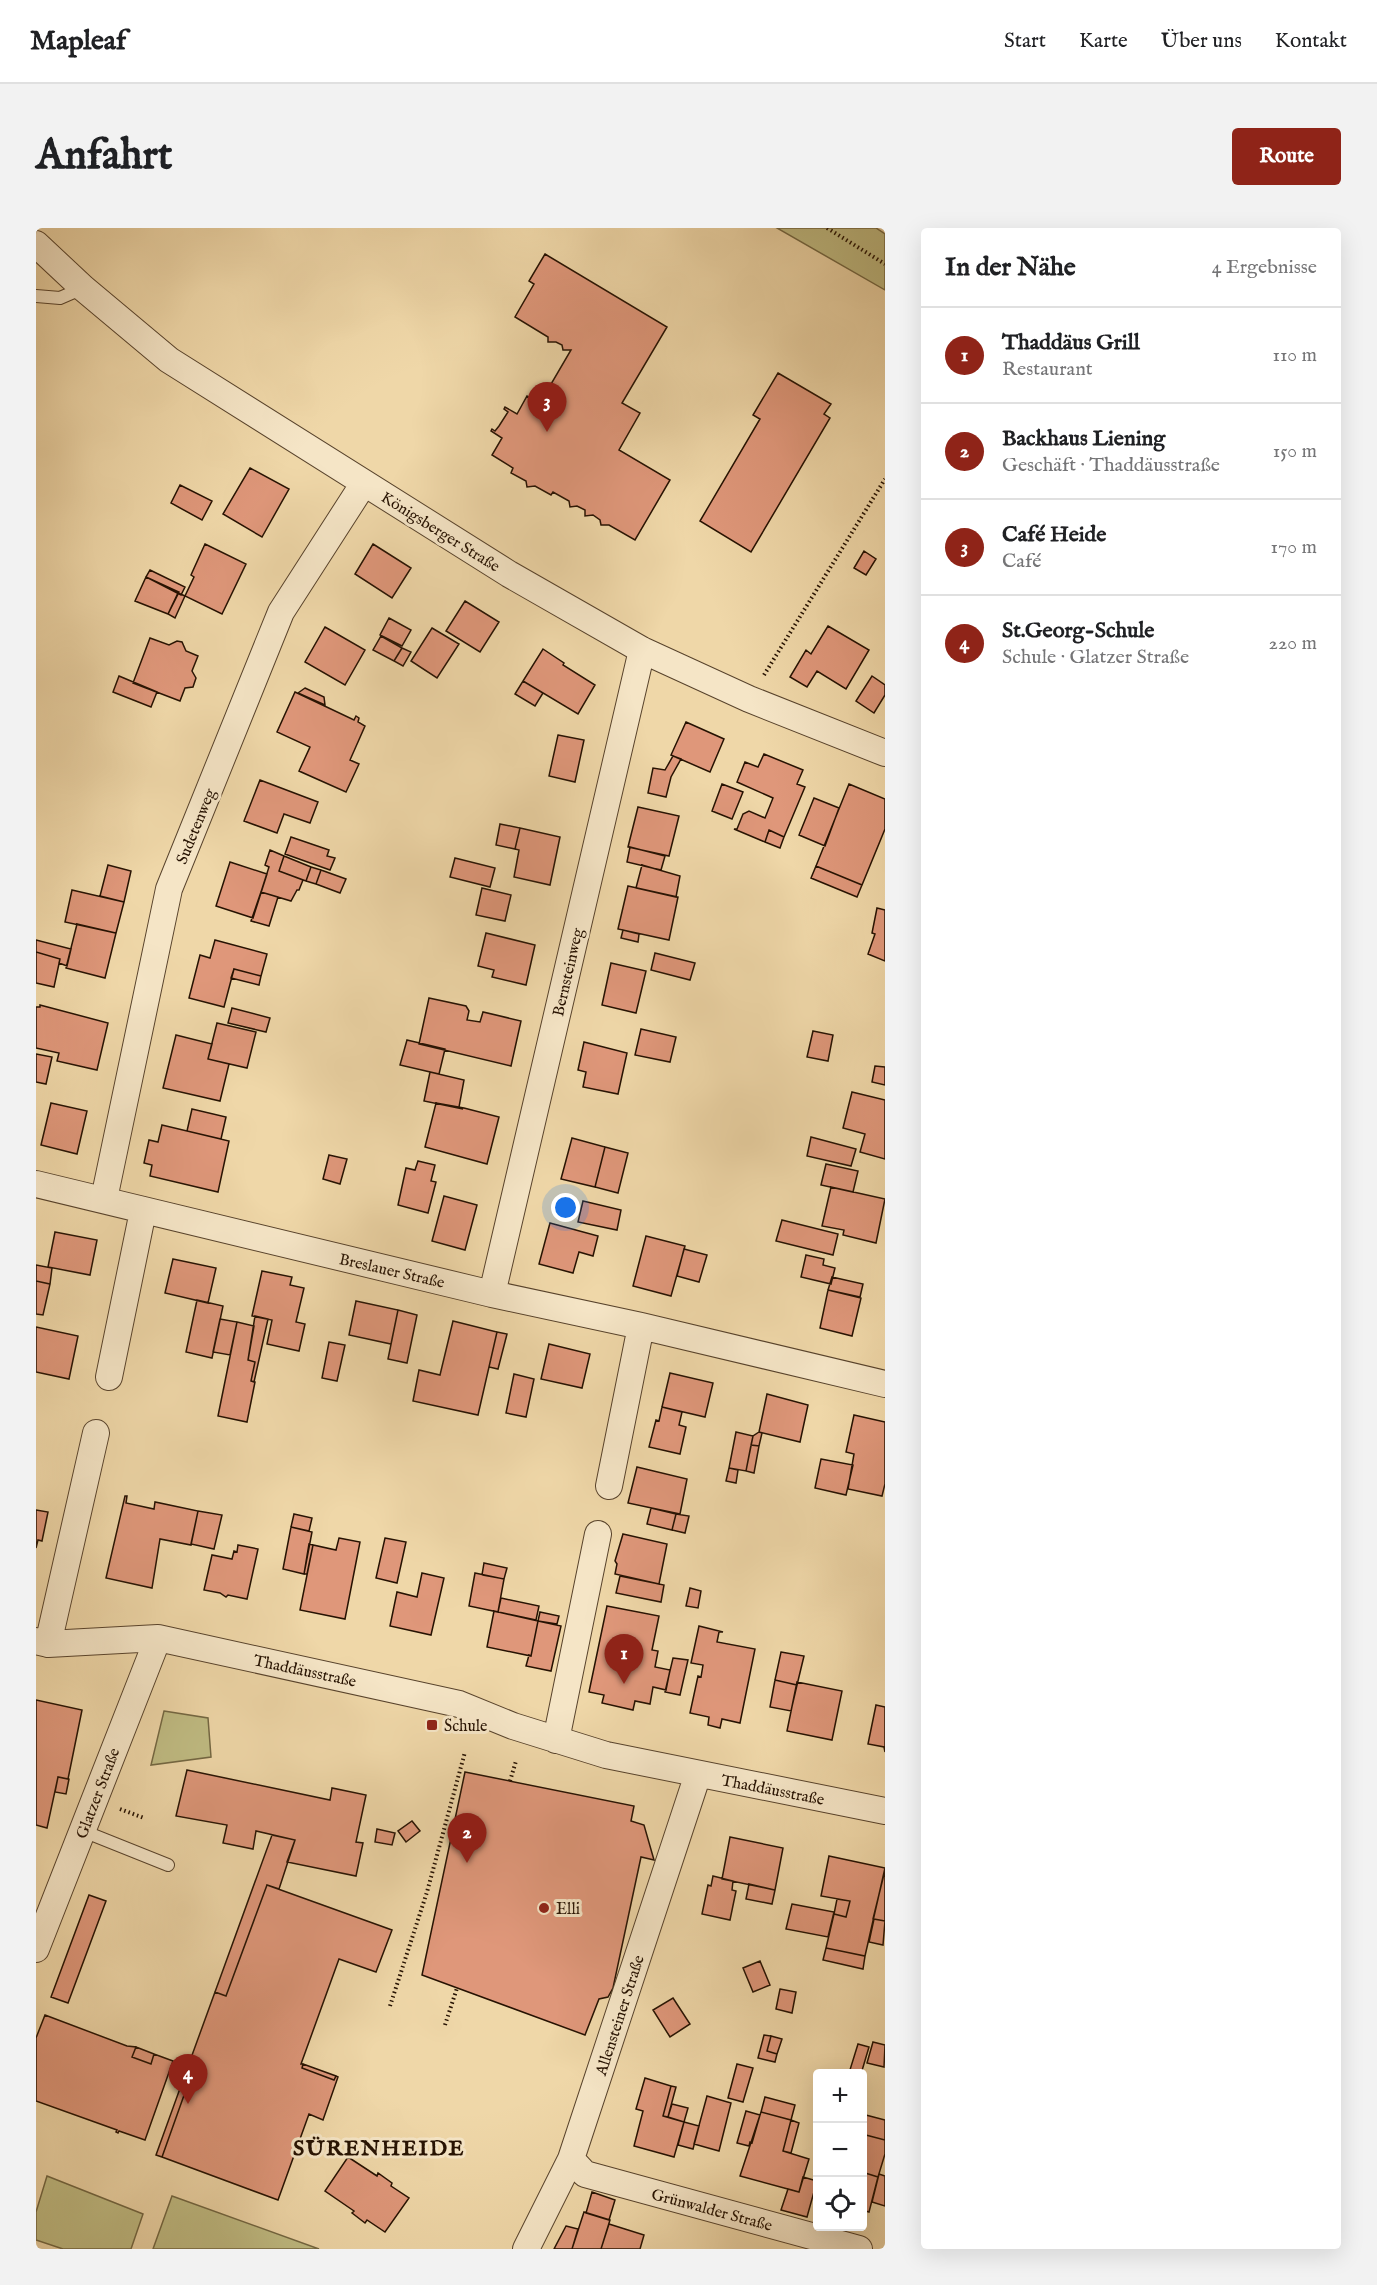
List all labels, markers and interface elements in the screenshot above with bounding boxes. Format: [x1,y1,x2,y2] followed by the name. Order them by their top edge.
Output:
[30,24,126,59] text: Mapleaf
[1004,28,1046,55] text: Start
[1079,28,1128,55] text: Karte
[1161,28,1242,55] text: Über uns
[1275,28,1347,55] text: Kontakt
[1232,128,1341,185] button: Route
[36,130,172,183] text: Anfahrt
[945,251,1076,284] text: In der Nähe
[1212,255,1317,280] text: 4 Ergebnisse
[1002,329,1140,357] text: Thaddäus Grill
[961,343,968,368] text: 1
[1273,343,1317,368] text: 110 m
[1002,357,1093,382] text: Restaurant
[528,382,566,432] pin: 3
[1002,425,1165,453] text: Backhaus Liening
[960,439,969,464] text: 2
[1273,439,1317,464] text: 150 m
[1002,453,1220,478] text: Geschäft · Thaddäusstraße
[377,488,503,577] street label: Königsberger Straße
[1002,521,1106,549] text: Café Heide
[961,535,968,560] text: 3
[1271,535,1317,560] text: 170 m
[1002,549,1041,574] text: Café
[1002,617,1154,645] text: St.Georg-Schule
[960,631,969,656] text: 4
[1269,631,1317,656] text: 220 m
[1002,645,1189,670] text: Schule · Glatzer Straße
[173,786,221,868] street label: Sudetenweg
[549,926,589,1018] street label: Bernsteinweg
[551,1193,580,1222] your location
[337,1250,446,1294] street label: Breslauer Straße
[604,1634,644,1684] pin: 1
[251,1651,358,1693] street label: Thaddäusstraße
[444,1717,487,1737] place label: Schule
[425,1718,439,1732] marker: Schule
[72,1745,125,1842] street label: Glatzer Straße
[719,1771,826,1811] street label: Thaddäusstraße
[448,1814,486,1863] pin: 2
[556,1900,580,1920] place label: Elli
[537,1901,551,1915] marker: Elli
[592,1953,650,2079] street label: Allensteiner Straße
[168,2054,208,2104] pin: 4
[813,2069,867,2231] map controls
[813,2069,867,2123] button: +
[813,2123,867,2177] button: −
[293,2135,465,2163] district label: SÜRENHEIDE
[813,2177,867,2231] button: locate
[649,2185,774,2237] street label: Grünwalder Straße

